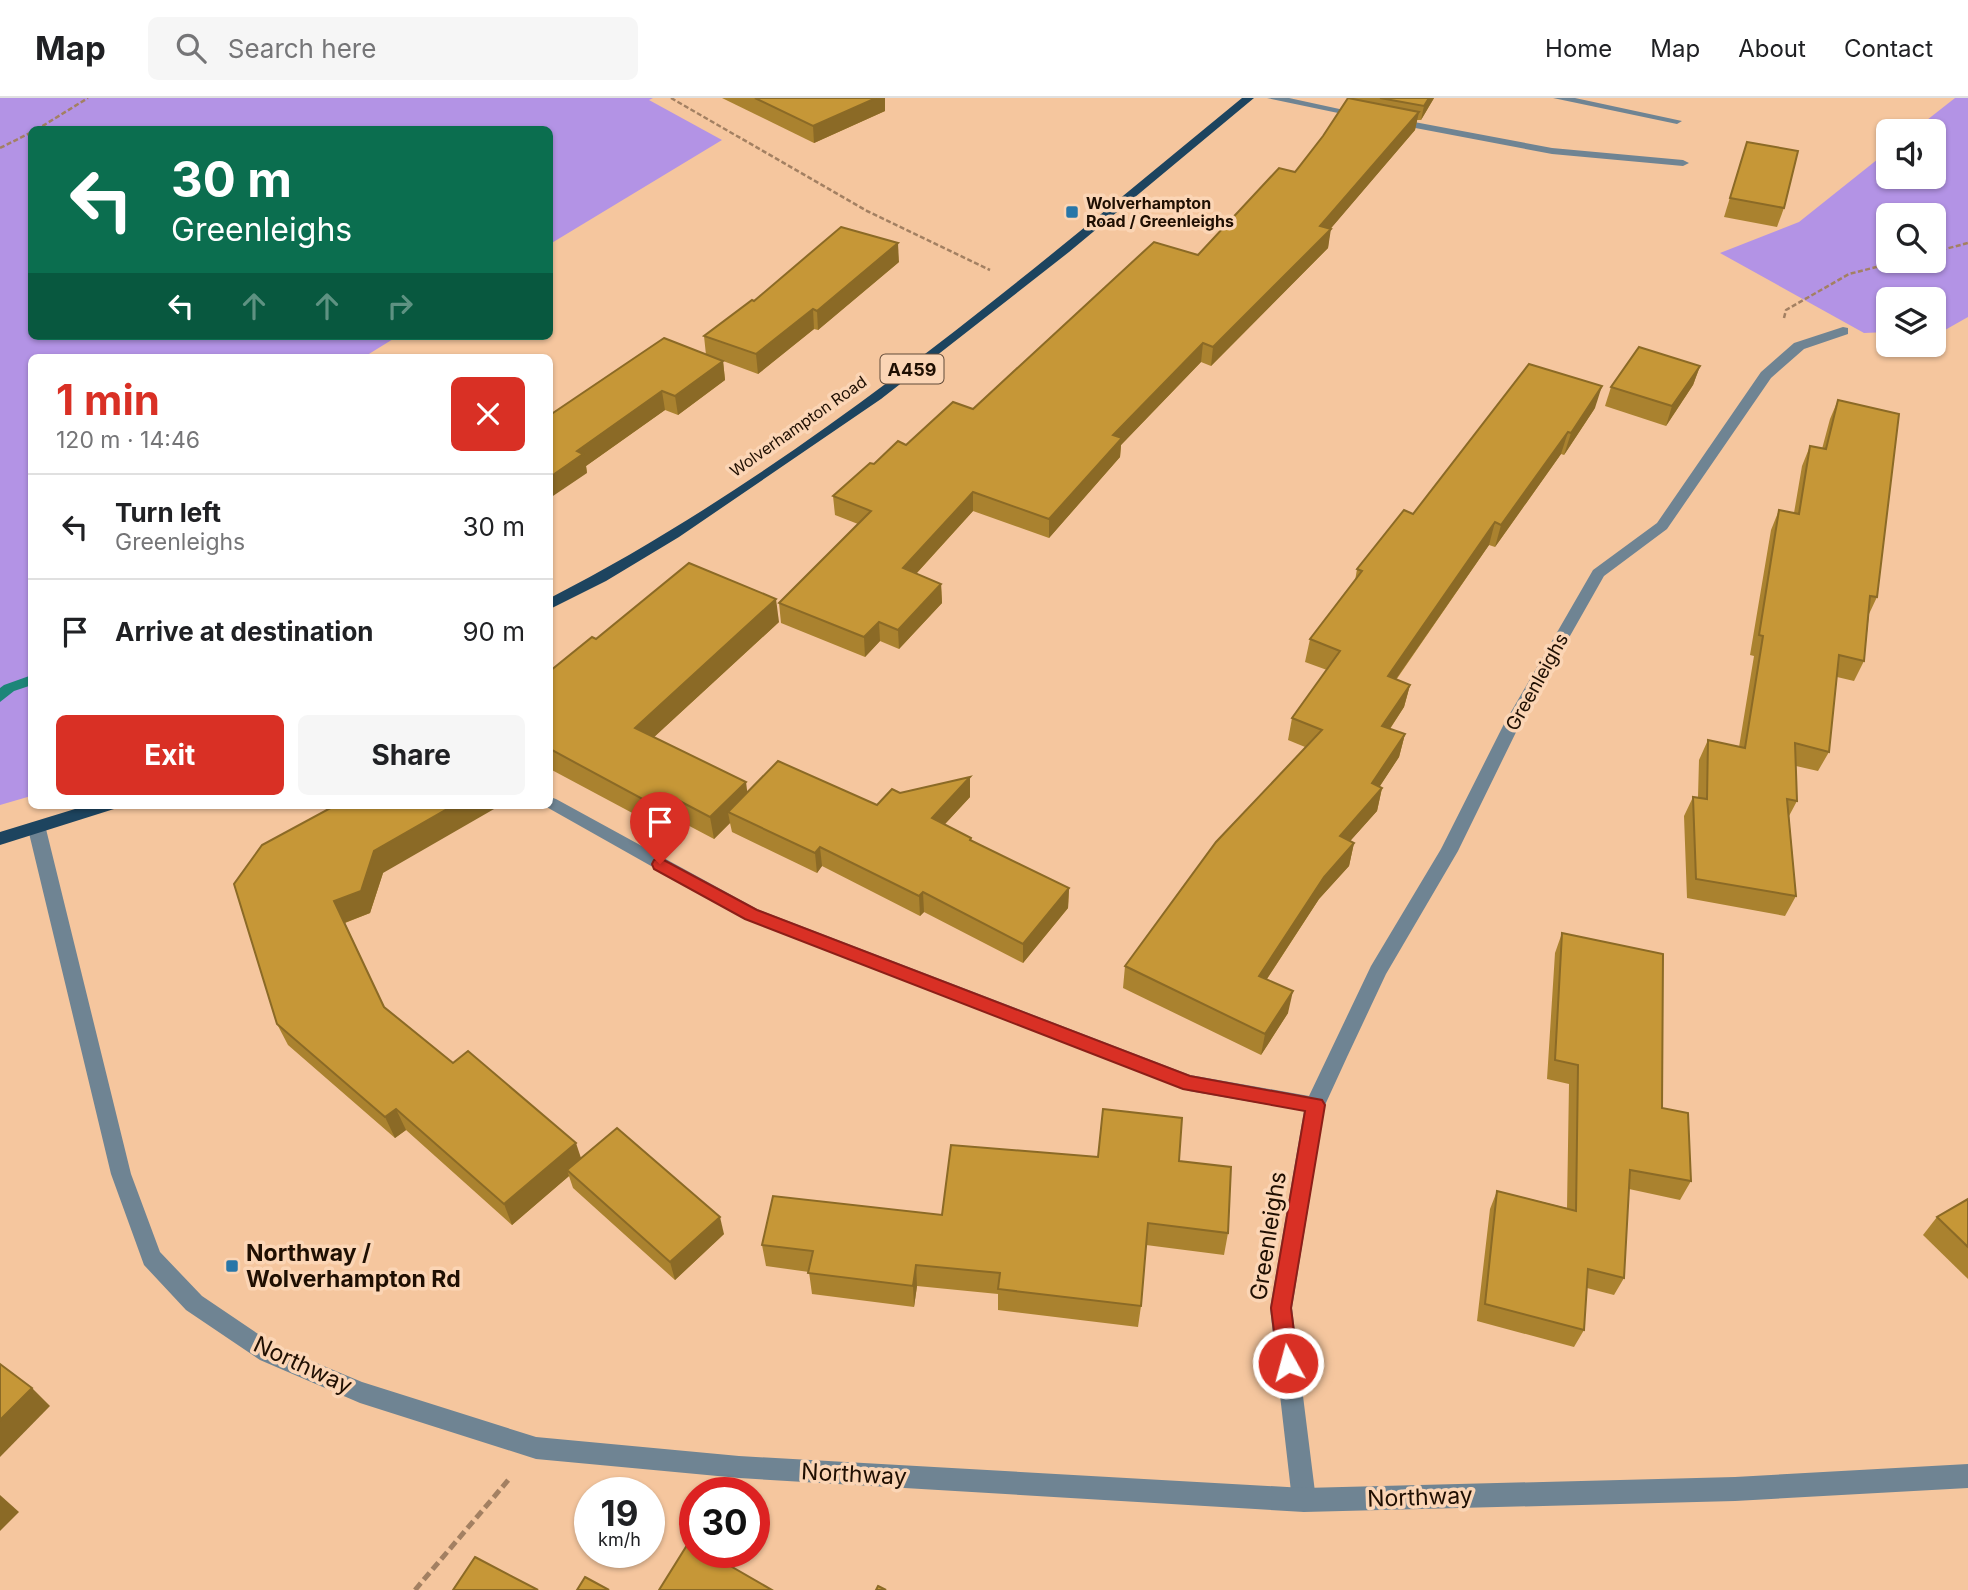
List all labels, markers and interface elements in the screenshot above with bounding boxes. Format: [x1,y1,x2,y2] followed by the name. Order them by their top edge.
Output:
[148,17,638,80] search box
[35,28,106,68] text: Map
[172,29,210,67] icon: search
[228,33,376,64] text: Search here
[1545,34,1612,63] text: Home
[1650,34,1700,63] text: Map
[1738,34,1806,63] text: About
[1844,34,1933,63] text: Contact
[1876,119,1946,357] map controls
[1876,119,1946,189] button: sound
[171,150,292,209] text: 30 m
[56,154,147,245] icon: left
[1086,193,1234,231] place label: Wolverhampton Road / Greenleighs
[1876,203,1946,273] button: search
[1064,204,1080,220] marker: Wolverhampton Road / Greenleighs
[171,210,352,249] text: Greenleighs
[162,287,200,325] icon: left
[235,287,273,325] icon: ahead
[308,287,346,325] icon: ahead
[381,287,419,325] icon: right
[1876,287,1946,357] button: layers
[880,354,944,384] road number: A459
[726,371,870,481] street label: Wolverhampton Road
[56,374,160,425] text: 1 min
[451,377,525,451] button: close
[56,426,200,454] text: 120 m · 14:46
[115,497,221,528] text: Turn left
[56,508,94,546] icon: left
[462,511,525,542] text: 30 m
[115,528,245,556] text: Greenleighs
[56,613,94,651] icon: arrive
[115,616,374,647] text: Arrive at destination
[462,616,525,647] text: 90 m
[1501,629,1573,735] street label: Greenleighs
[56,715,284,795] button: Exit
[298,715,525,795] button: Share
[630,792,690,864] pin
[641,803,679,841] icon: arrive
[1244,1169,1292,1303] street label: Greenleighs
[246,1239,461,1293] place label: Northway / Wolverhampton Rd
[224,1258,240,1274] marker: Northway / Wolverhampton Rd
[1251,1326,1325,1400] position arrow
[249,1330,357,1400] street label: Northway
[801,1457,908,1491] street label: Northway
[679,1477,770,1568] speed limit sign: 30
[1367,1481,1473,1513] street label: Northway
[601,1492,638,1534] text: 19
[598,1529,641,1550] text: km/h

